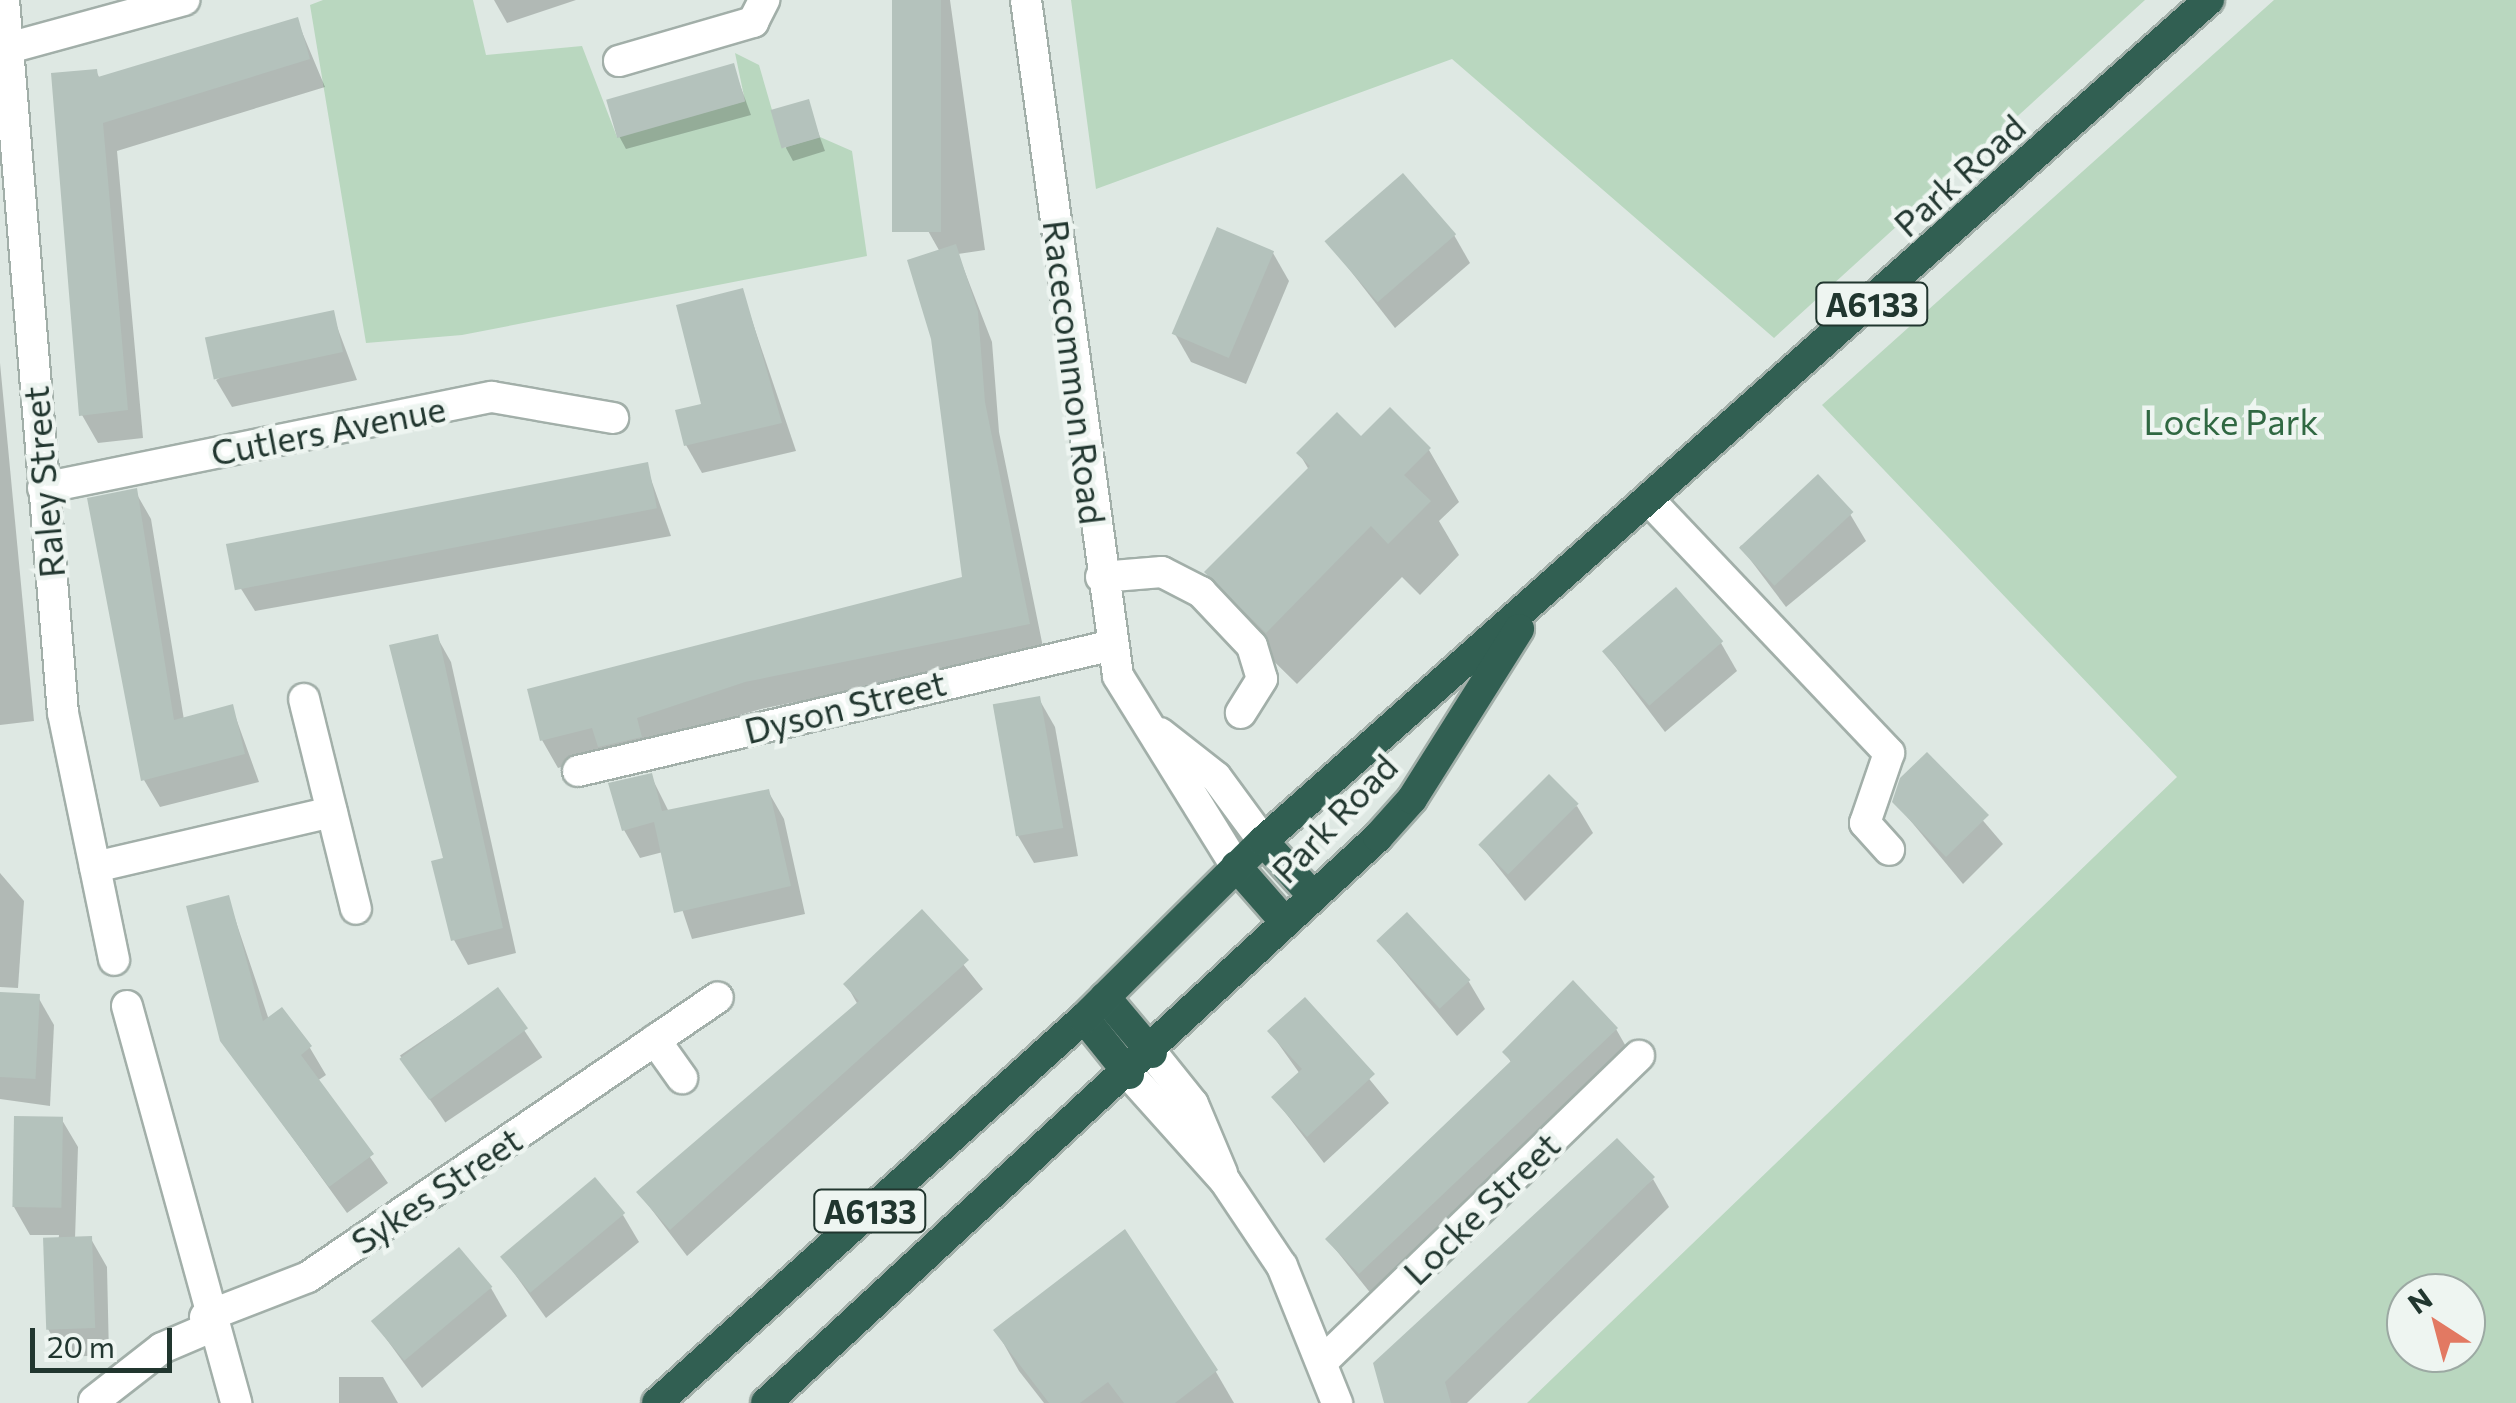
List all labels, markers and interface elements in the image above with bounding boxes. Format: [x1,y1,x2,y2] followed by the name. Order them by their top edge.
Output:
[1885,105,2033,245] street label: Park Road
[1036,218,1114,526] street label: Racecommon Road
[1814,277,1930,331] road number: A6133
[14,384,72,580] street label: Raley Street
[207,387,449,473] street label: Cutlers Avenue
[2144,400,2318,442] park label: Locke Park
[740,661,950,751] street label: Dyson Street
[1263,745,1405,891] street label: Park Road
[343,1118,529,1262] street label: Sykes Street
[1394,1123,1568,1293] street label: Locke Street
[812,1184,928,1238] road number: A6133
[2386,1273,2486,1373] north arrow
[2401,1280,2438,1320] text: N
[35,1308,178,1370] scale bar
[47,1327,115,1364] text: 20 m

